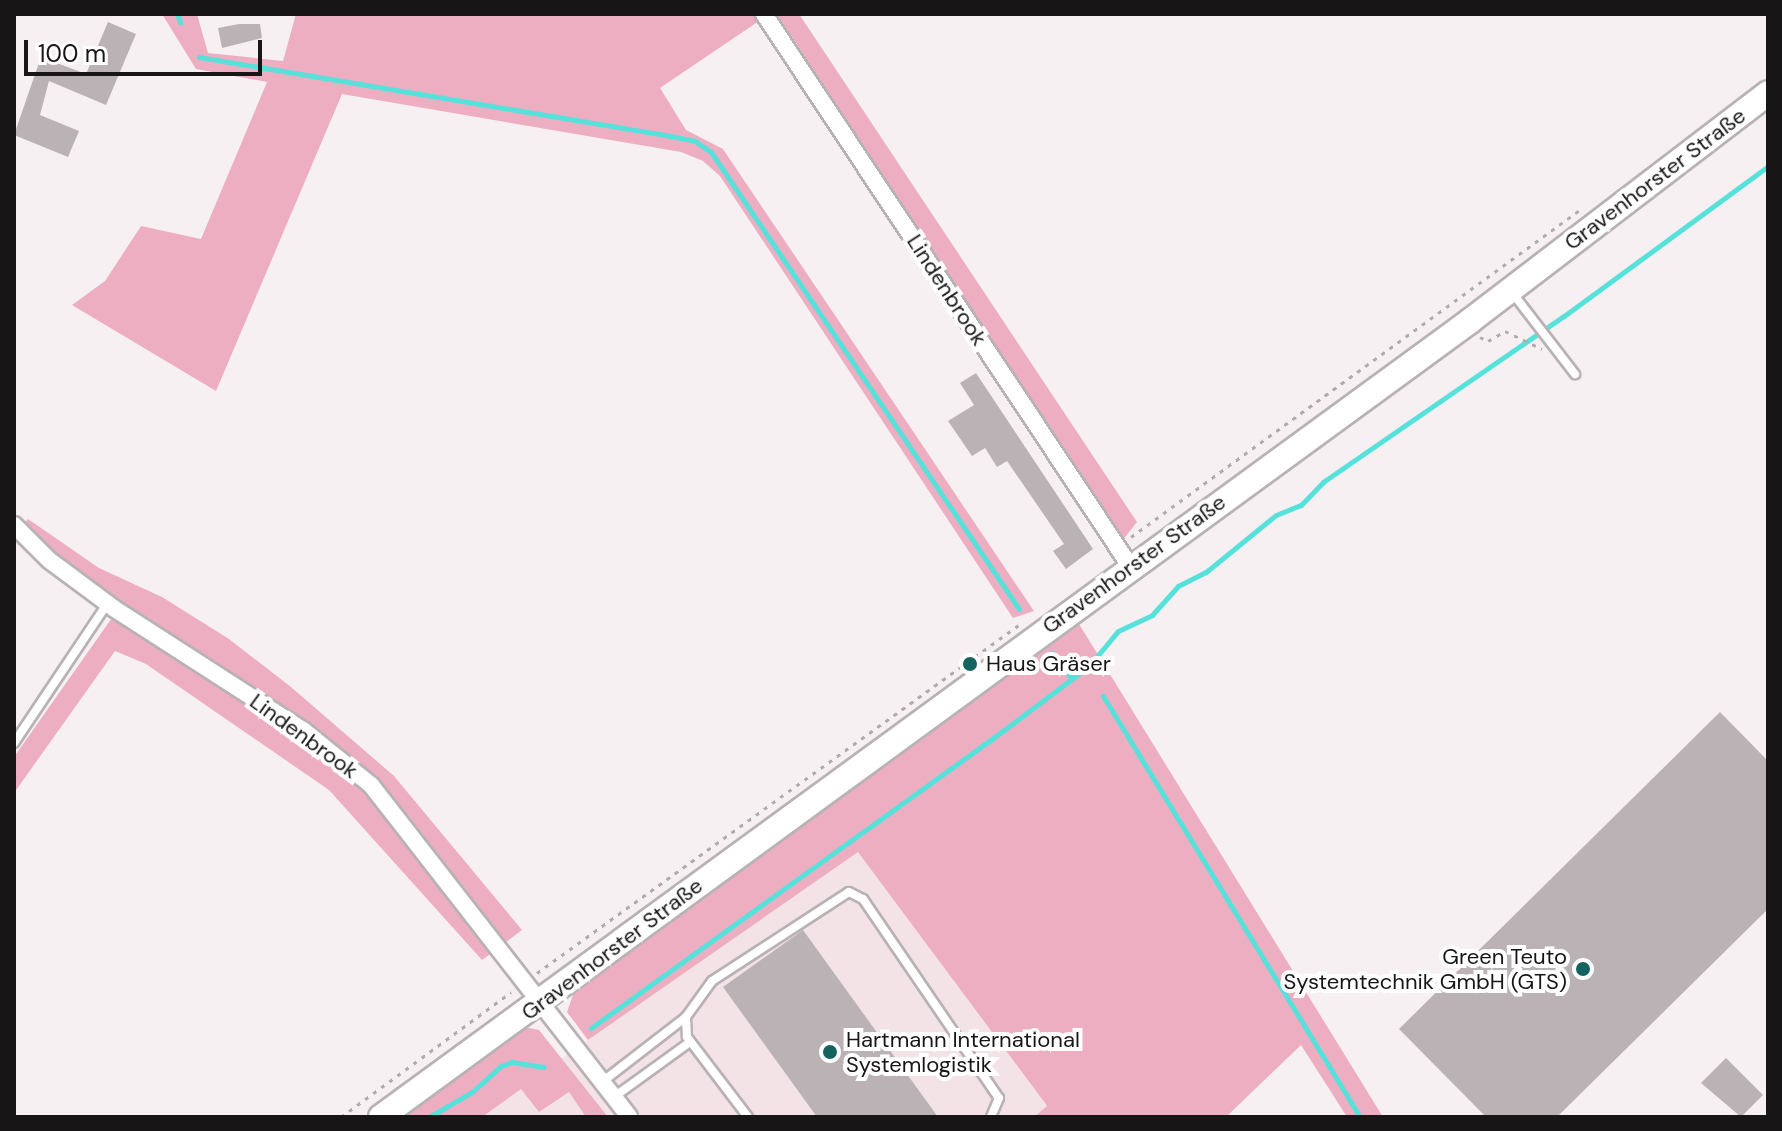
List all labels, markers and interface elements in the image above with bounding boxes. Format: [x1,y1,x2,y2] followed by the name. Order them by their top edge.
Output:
[28,24,266,74] scale bar
[38,38,106,69] text: 100 m
[1559,102,1751,256] street label: Gravenhorster Straße
[901,230,993,350] street label: Lindenbrook
[1037,489,1231,639] street label: Gravenhorster Straße
[986,651,1111,677] place label: Haus Gräser
[961,655,979,673] marker: Haus Gräser
[245,688,363,784] street label: Lindenbrook
[516,872,708,1026] street label: Gravenhorster Straße
[1284,943,1567,994] place label: Green Teuto Systemtechnik GmbH (GTS)
[1574,960,1592,978] marker: Green Teuto Systemtechnik GmbH (GTS)
[846,1026,1080,1078] place label: Hartmann International Systemlogistik
[821,1043,839,1061] marker: Hartmann International Systemlogistik

